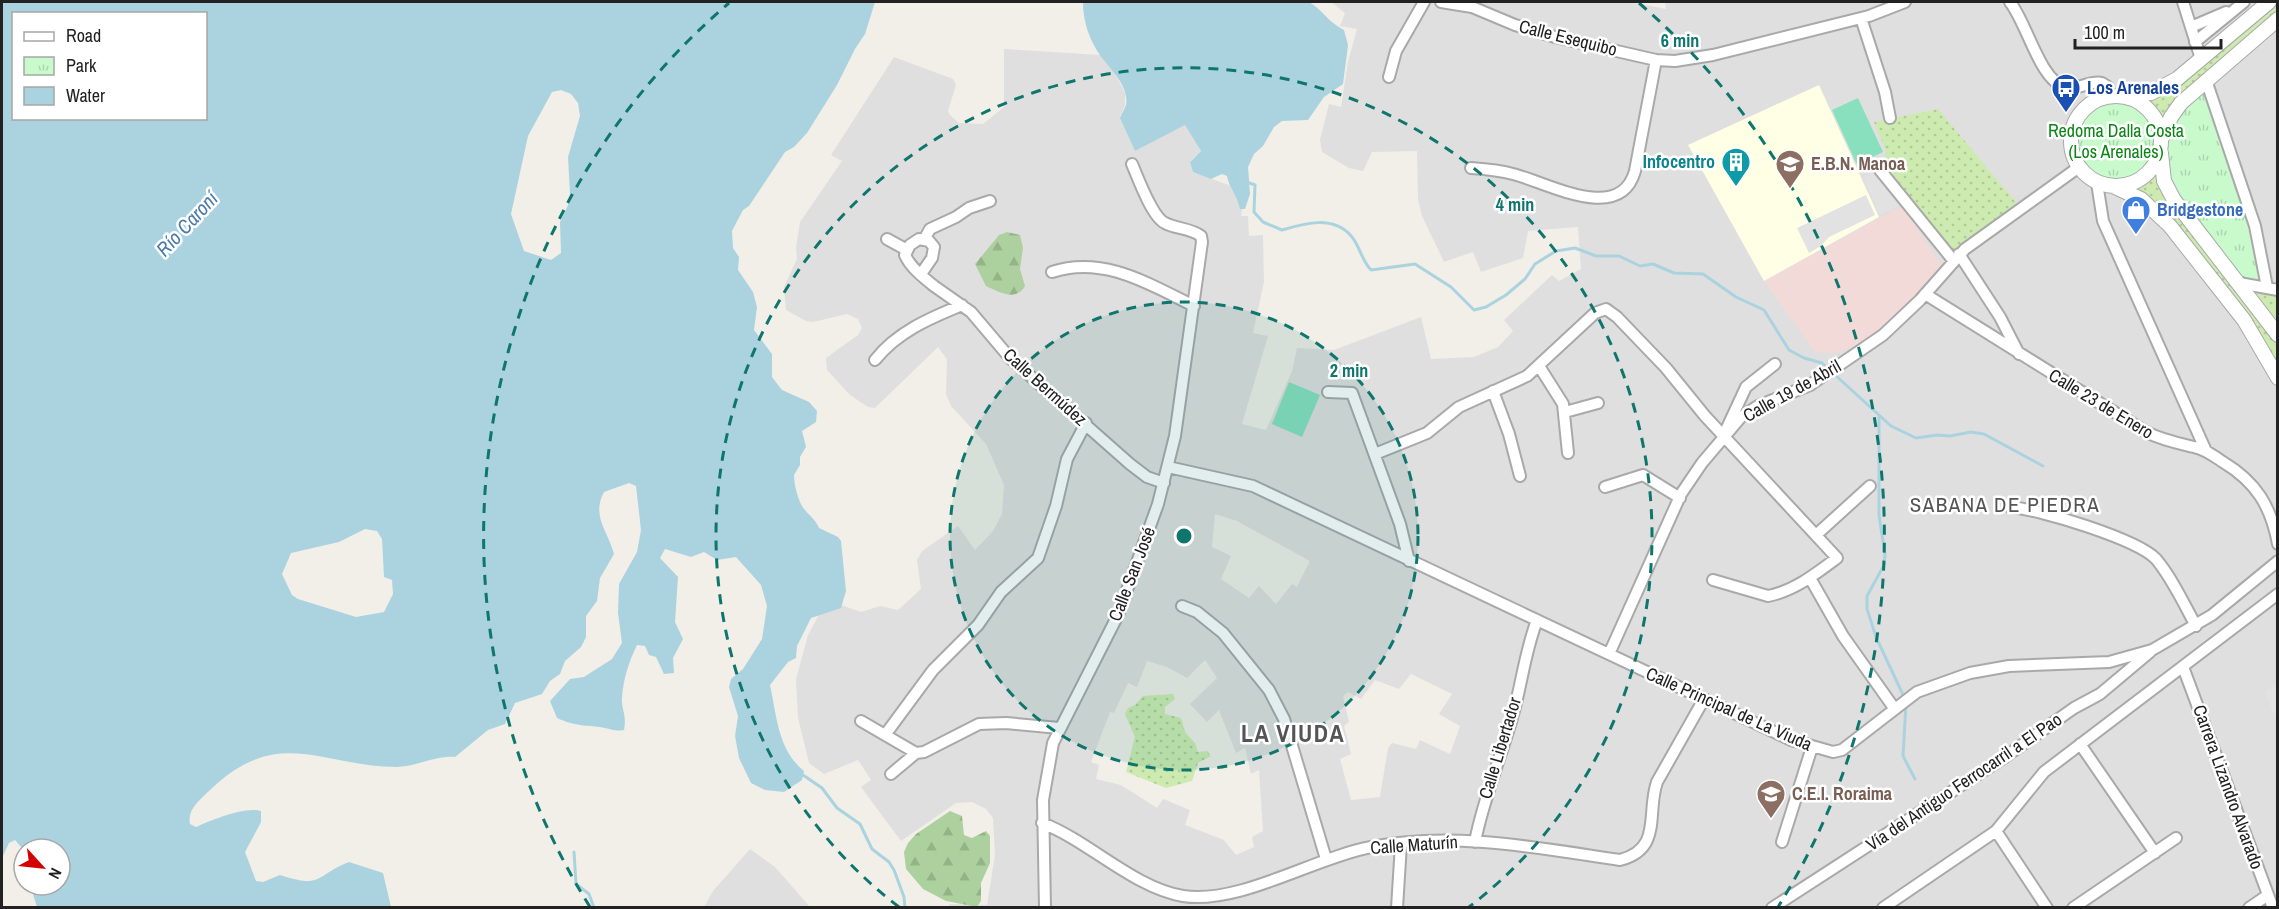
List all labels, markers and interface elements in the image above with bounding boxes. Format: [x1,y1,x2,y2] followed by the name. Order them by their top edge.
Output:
[12,12,207,120] legend
[2075,12,2220,50] scale bar
[1517,13,1620,62] street label: Calle Esequibo
[2084,20,2125,45] text: 100 m
[66,23,101,48] text: Road
[1661,28,1699,53] text: 6 min
[66,53,97,78] text: Park
[2050,72,2082,114] bus stop icon: Los Arenales
[2087,75,2179,100] place label: Los Arenales
[66,83,105,108] text: Water
[2048,118,2184,164] park label: Redoma Dalla Costa (Los Arenales)
[1720,146,1752,188] building icon: Infocentro
[1774,148,1806,190] school or university icon: E.B.N. Manoa
[1643,149,1715,174] place label: Infocentro
[1811,151,1906,176] place label: E.B.N. Manoa
[150,184,225,262] water label: Río Caroní
[1496,192,1534,217] text: 4 min
[2120,194,2152,236] shop icon: Bridgestone
[2157,197,2243,222] place label: Bridgestone
[998,342,1093,431] street label: Calle Bermúdez
[1738,353,1845,428] street label: Calle 19 de Abril
[1330,358,1368,383] text: 2 min
[2044,362,2158,445] street label: Calle 23 de Enero
[1910,490,2100,519] district label: SABANA DE PIEDRA
[1102,523,1161,625] street label: Calle San José
[1174,526,1194,546] centre of rings
[1642,661,1816,756] street label: Calle Principal de La Viuda
[1472,694,1527,802] street label: Calle Libertador
[2187,701,2270,872] street label: Carrera Lizandro Alvarado
[1861,707,2067,857] street label: Vía del Antiguo Ferrocarril a El Pao
[1241,717,1345,749] district label: LA VIUDA
[1755,778,1787,820] school or university icon: C.E.I. Roraima
[1792,781,1893,806] place label: C.E.I. Roraima
[1369,829,1459,860] street label: Calle Maturín
[12,837,72,897] north arrow
[43,865,67,883] text: N

